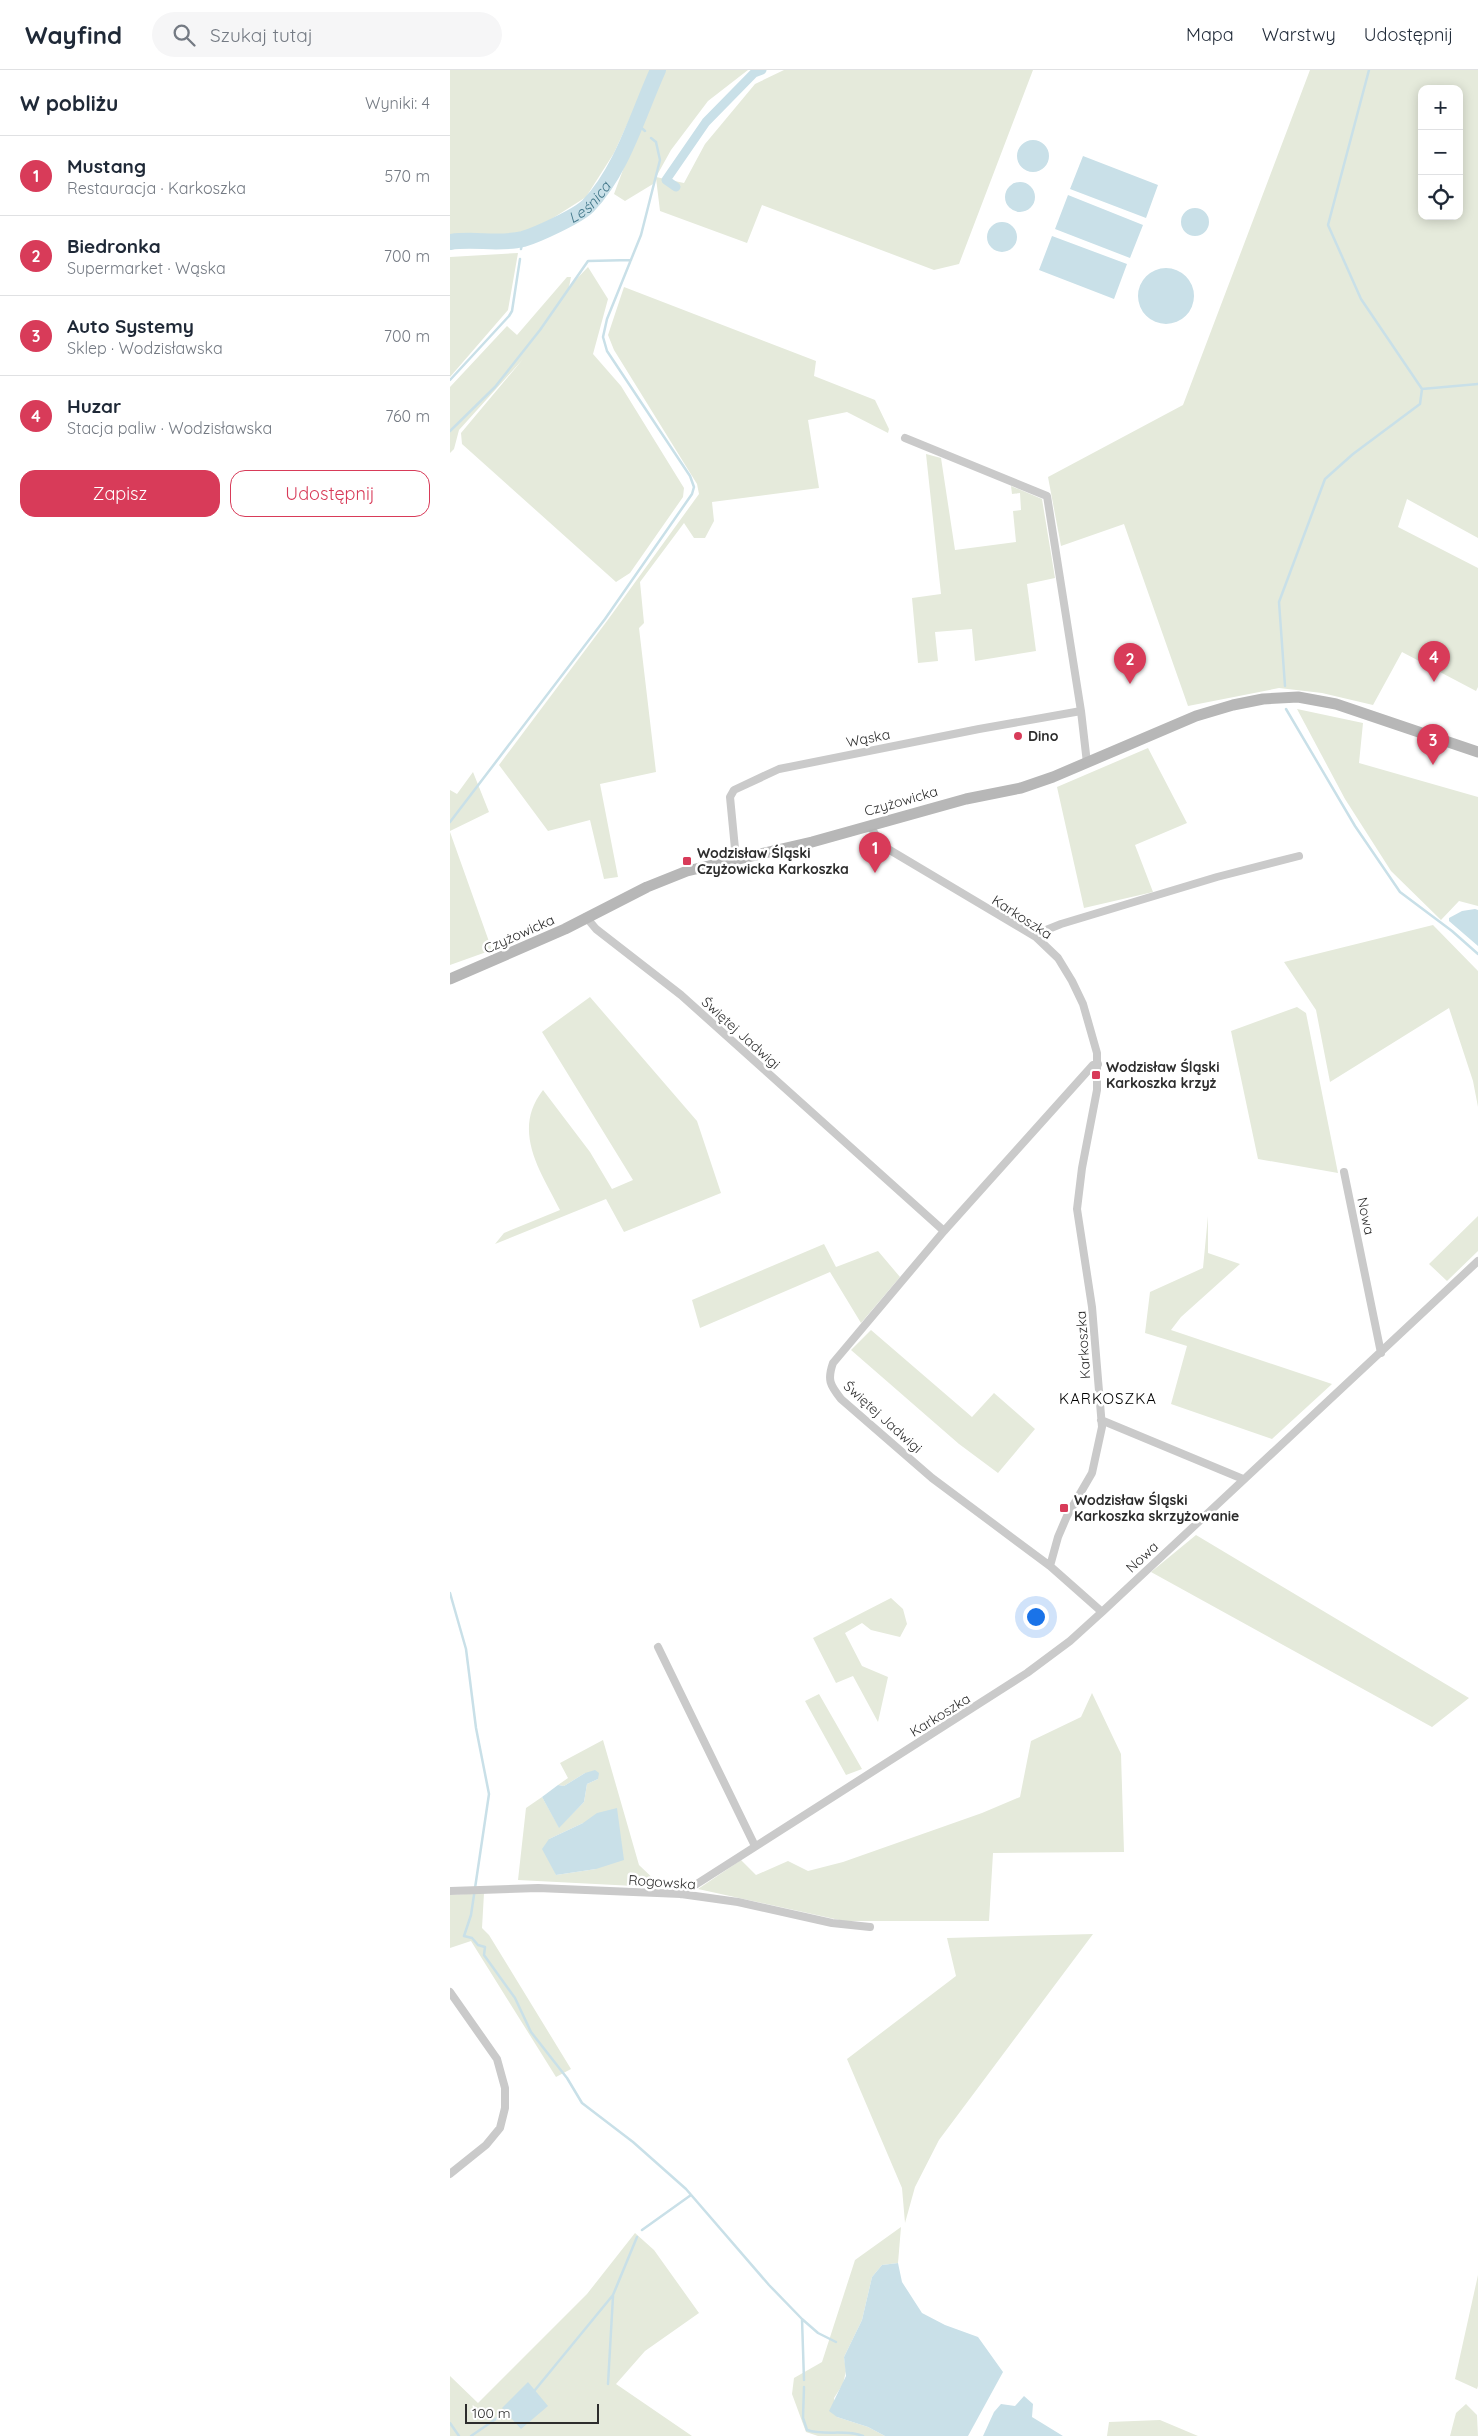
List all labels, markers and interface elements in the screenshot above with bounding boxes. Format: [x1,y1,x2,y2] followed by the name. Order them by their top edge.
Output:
[152,12,502,57] search box
[25,20,122,50] text: Wayfind
[170,21,198,49] icon: search
[210,23,313,47] text: Szukaj tutaj
[1186,23,1234,46] text: Mapa
[1262,23,1336,46] text: Warstwy
[1364,23,1453,46] text: Udostępnij
[1418,85,1463,220] map controls
[1418,85,1463,130] button: +
[20,90,118,116] text: W pobliżu
[365,93,430,113] text: Wyniki: 4
[1418,130,1463,175] button: −
[67,154,146,178] text: Mustang
[33,166,39,186] text: 1
[385,166,430,186] text: 570 m
[1418,175,1463,220] button: locate
[565,177,615,227] water label: Leśnica
[67,178,246,198] text: Restauracja · Karkoszka
[67,234,161,258] text: Biedronka
[31,246,41,266] text: 2
[384,246,430,266] text: 700 m
[67,258,226,278] text: Supermarket · Wąska
[67,314,194,338] text: Auto Systemy
[32,326,40,346] text: 3
[384,326,430,346] text: 700 m
[67,338,223,358] text: Sklep · Wodzisławska
[67,394,121,418] text: Huzar
[31,406,41,426] text: 4
[385,406,430,426] text: 760 m
[67,418,272,438] text: Stacja paliw · Wodzisławska
[20,470,220,517] button: Zapisz
[230,470,430,517] button: Udostępnij
[1418,641,1450,682] pin: 4
[1114,643,1146,684] pin: 2
[1417,724,1449,765] pin: 3
[845,725,891,751] street label: Wąska
[1028,727,1059,745] place label: Dino
[1012,730,1024,742] marker: Dino
[862,782,940,820] street label: Czyżowicka
[859,832,891,873] pin: 1
[697,844,849,878] place label: Wodzisław Śląski Czyżowicka Karkoszka
[681,855,693,867] marker: Wodzisław Śląski Czyżowicka Karkoszka
[989,891,1055,943] street label: Karkoszka
[481,910,557,958] street label: Czyżowicka
[698,993,784,1073] street label: Świętej Jadwigi
[1106,1058,1219,1092] place label: Wodzisław Śląski Karkoszka krzyż
[1090,1069,1102,1081] marker: Wodzisław Śląski Karkoszka krzyż
[1353,1196,1379,1236] street label: Nowa
[1072,1310,1094,1380] street label: Karkoszka
[840,1377,926,1457] street label: Świętej Jadwigi
[1059,1389,1157,1408] district label: KARKOSZKA
[1074,1491,1239,1525] place label: Wodzisław Śląski Karkoszka skrzyżowanie
[1058,1502,1070,1514] marker: Wodzisław Śląski Karkoszka skrzyżowanie
[1122,1538,1162,1576] street label: Nowa
[1023,1604,1049,1630] your location
[906,1689,974,1741] street label: Karkoszka
[628,1871,696,1893] street label: Rogowska
[465,2401,599,2424] scale bar
[472,2404,510,2422] text: 100 m

